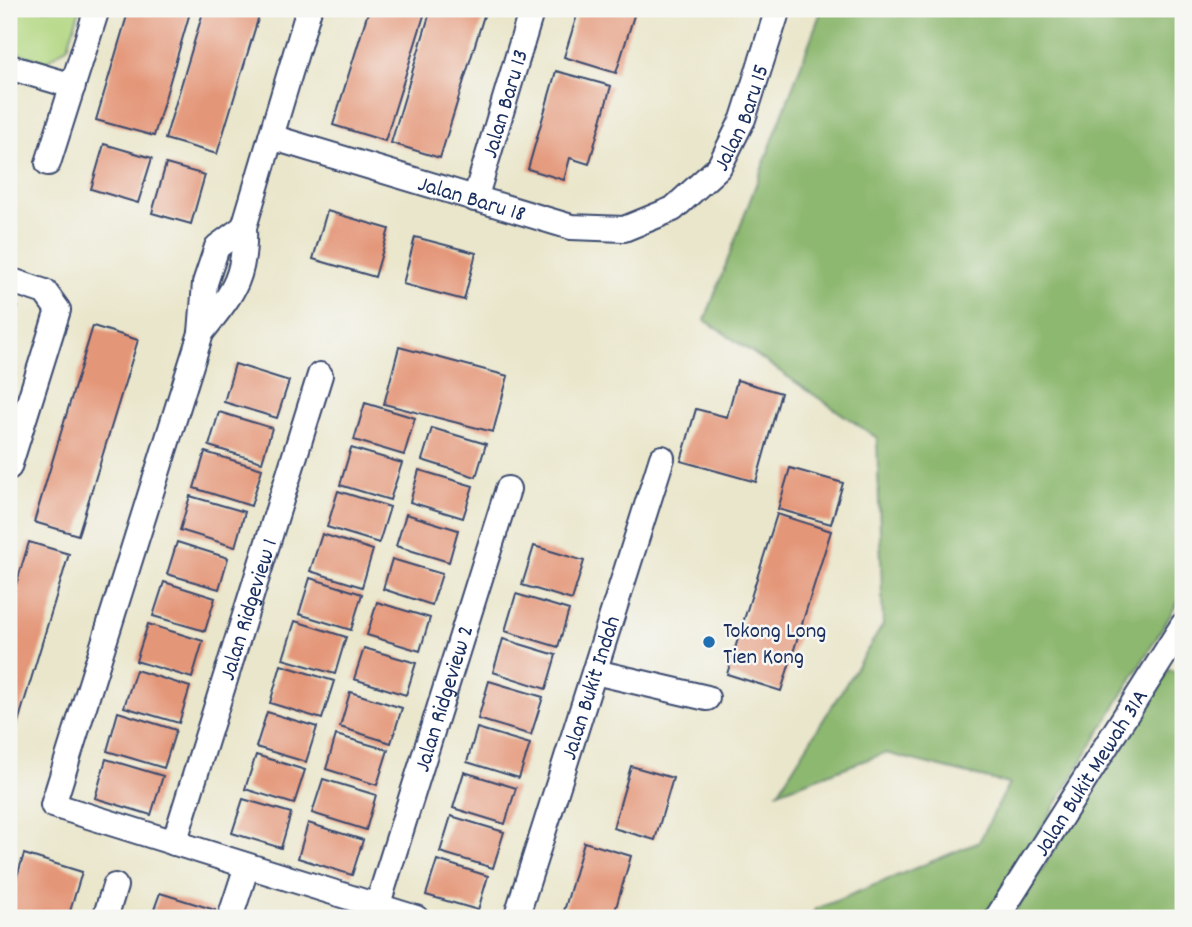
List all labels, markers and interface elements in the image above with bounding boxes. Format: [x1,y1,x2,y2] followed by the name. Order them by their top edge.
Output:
[475,46,539,163] street label: Jalan Baru 13
[707,61,779,177] street label: Jalan Baru 15
[413,169,529,232] street label: Jalan Baru 18
[213,535,288,685] street label: Jalan Ridgeview 1
[554,612,631,765] street label: Jalan Bukit Indah
[723,616,826,675] place label: Tokong Long Tien Kong
[407,622,484,776] street label: Jalan Ridgeview 2
[701,634,717,650] marker: Tokong Long Tien Kong
[1027,684,1158,864] street label: Jalan Bukit Mewah 31A

